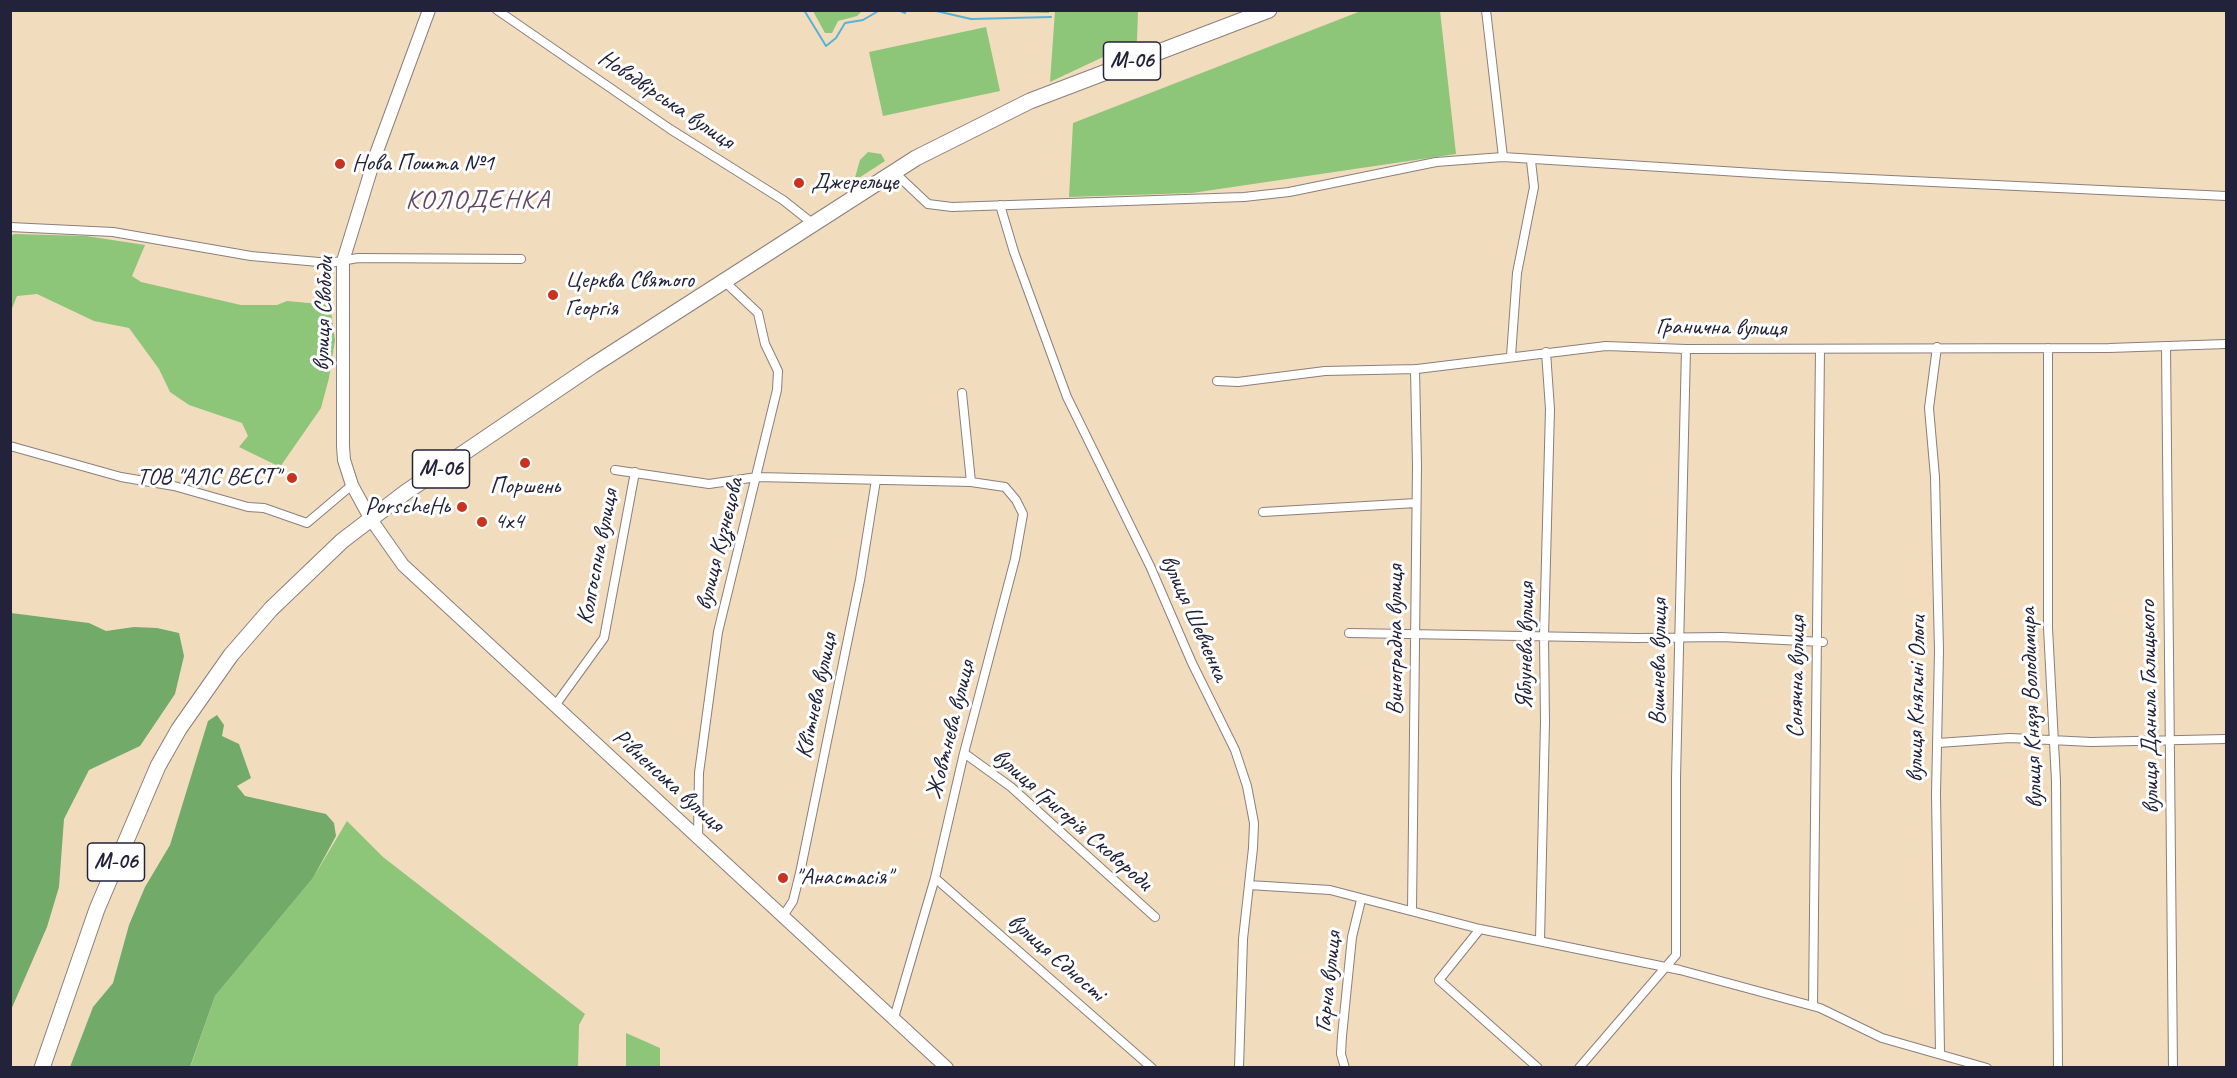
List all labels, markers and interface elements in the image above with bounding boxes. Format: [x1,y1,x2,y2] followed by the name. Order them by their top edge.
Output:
[1104,42,1160,80] road number: М-06
[592,44,740,156] street label: Новодвірська вулиця
[352,150,494,178] place label: Нова Пошта №1
[333,157,347,171] marker: Нова Пошта №1
[811,169,898,197] place label: Джерельце
[792,176,806,190] marker: Джерельце
[405,185,551,217] district label: КОЛОДЕНКА
[308,257,340,371] street label: вулиця Свободи
[565,267,694,323] place label: Церква Святого Георгія
[546,288,560,302] marker: Церква Святого Георгія
[1656,312,1786,344] street label: Гранична вулиця
[412,450,470,488] road number: М-06
[518,456,532,470] marker: Поршень
[137,464,280,492] place label: ТОВ "АЛС ВЕСТ"
[285,471,299,485] marker: ТОВ "АЛС ВЕСТ"
[490,473,560,501] place label: Поршень
[690,475,750,613] street label: вулиця Кузнєцова
[571,487,625,627] street label: Колгоспна вулиця
[365,493,450,521] place label: PorscheНь
[455,500,469,514] marker: PorscheНь
[494,508,524,536] place label: 4x4
[475,515,489,529] marker: 4x4
[1153,550,1235,686] street label: вулиця Шевченка
[1382,565,1410,715] street label: Виноградна вулиця
[1510,582,1542,710] street label: Яблунева вулиця
[1643,598,1675,726] street label: Вишнева вулиця
[2134,600,2166,814] street label: вулиця Данила Галицького
[2014,607,2050,809] street label: вулиця Князя Володимира
[1901,615,1933,783] street label: вулиця Княгині Ольги
[1782,616,1812,738] street label: Сонячна вулиця
[790,631,844,761] street label: Квітнева вулиця
[920,658,982,802] street label: Жовтнева вулиця
[606,723,730,839] street label: Рівненська вулиця
[986,743,1158,897] street label: вулиця Григорія Сковороди
[88,843,144,881] road number: М-06
[795,864,892,892] place label: "Анастасія"
[776,871,790,885] marker: "Анастасія"
[1001,908,1111,1008] street label: вулиця Єдності
[1309,930,1349,1034] street label: Гарна вулиця

